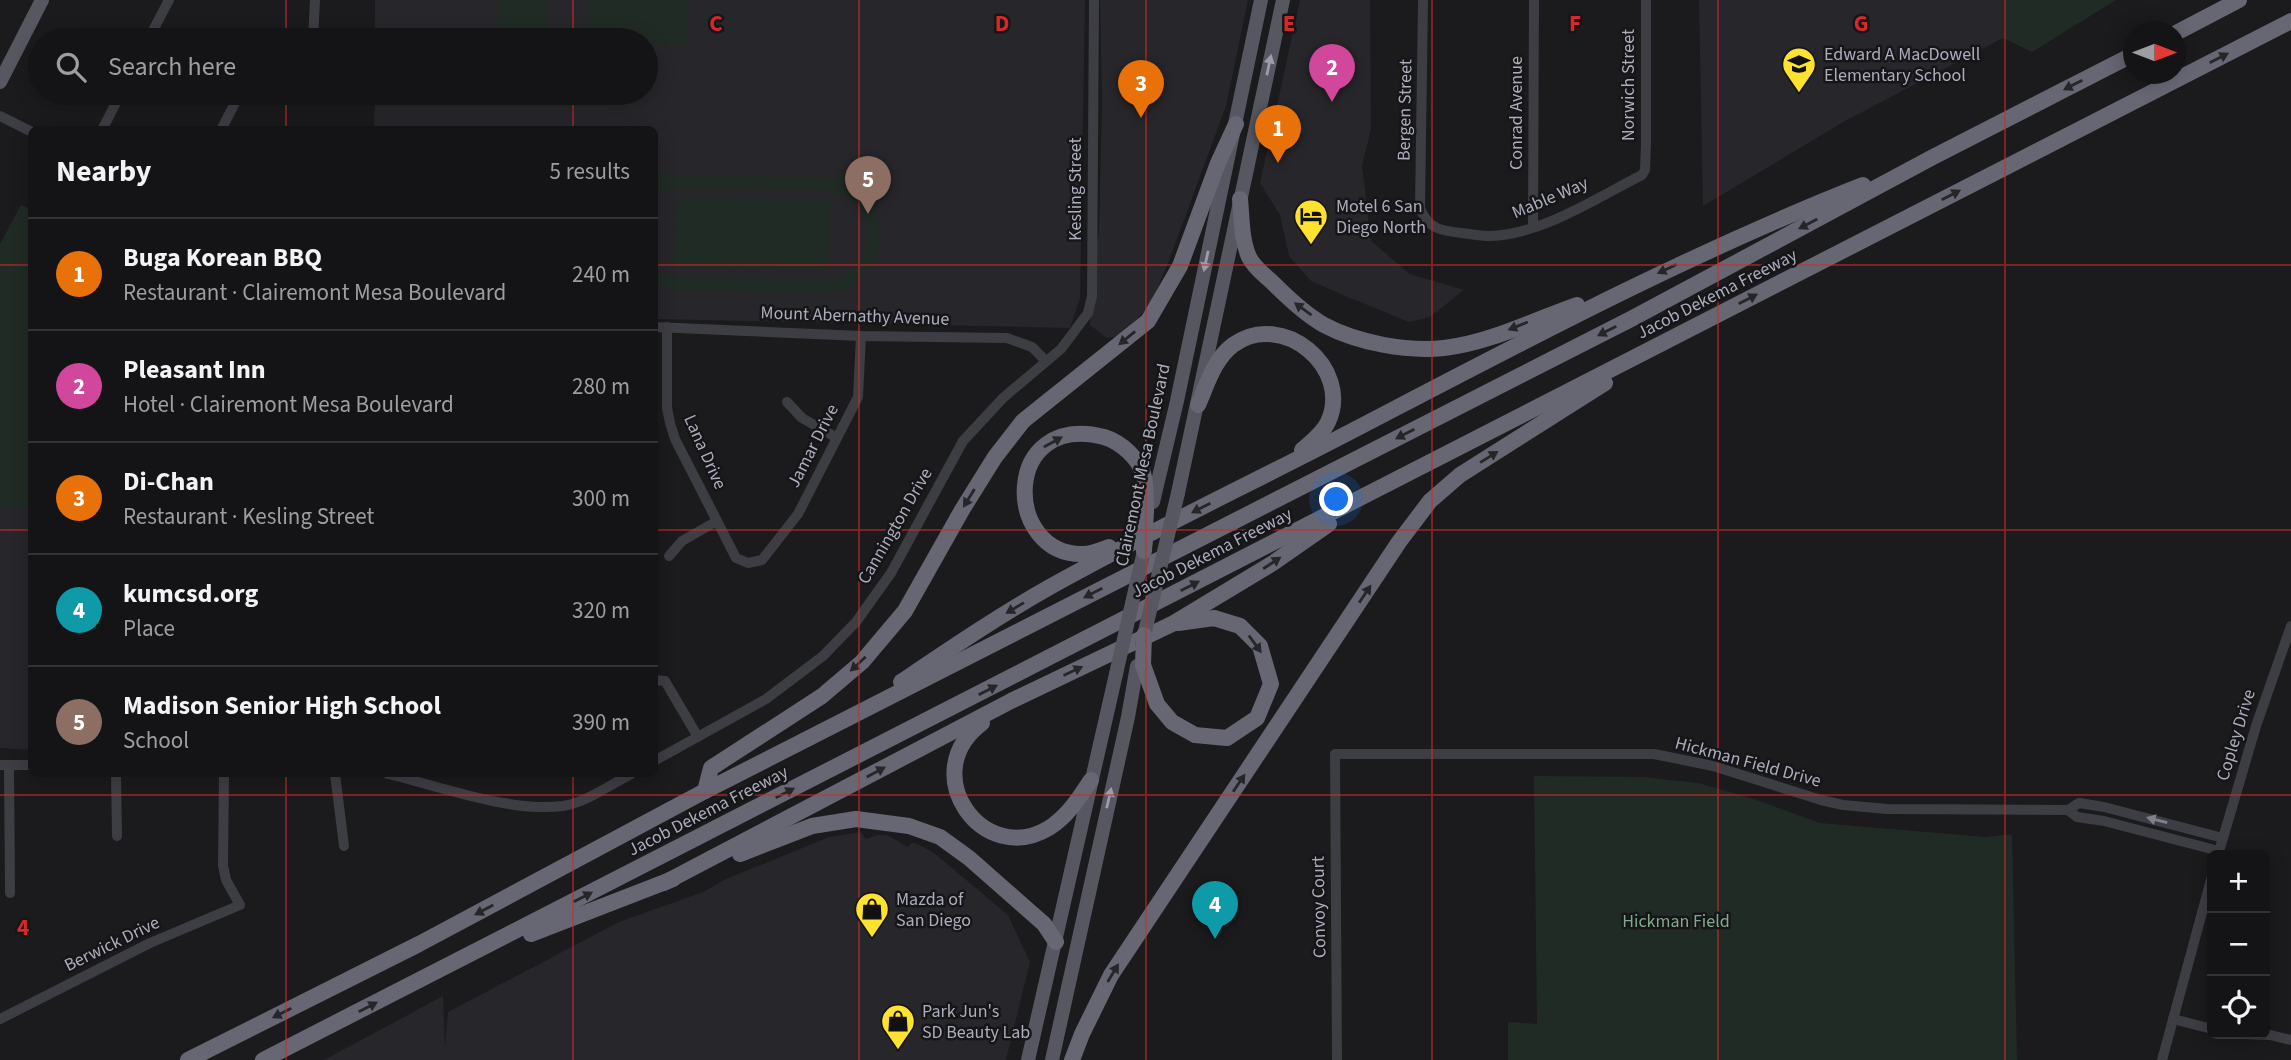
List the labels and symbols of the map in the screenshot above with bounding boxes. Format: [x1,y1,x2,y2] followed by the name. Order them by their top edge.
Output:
[709,7,723,40] text: C
[995,7,1009,40] text: D
[1283,7,1295,40] text: E
[1569,7,1581,40] text: F
[1854,7,1868,40] text: G
[2123,21,2186,84] north arrow
[1616,29,1641,141] street label: Norwich Street
[1824,42,1980,88] place label: Edward A MacDowell Elementary School
[1309,44,1355,102] pin: 2
[1780,45,1818,94] school or university icon: Edward A MacDowell Elementary School
[2209,53,2229,64] one-way arrow
[1264,54,1275,76] one-way arrow
[1504,56,1529,170] street label: Conrad Avenue
[1392,59,1418,161] street label: Bergen Street
[1118,60,1164,118] pin: 3
[2063,80,2083,91] one-way arrow
[1255,105,1301,163] pin: 1
[1063,137,1088,241] street label: Kesling Street
[845,156,891,214] pin: 5
[1508,171,1593,225] street label: Mable Way
[1941,190,1961,201] one-way arrow
[1336,194,1426,240] place label: Motel 6 San Diego North
[1292,197,1330,246] hotel icon: Motel 6 San Diego North
[1799,218,1818,230] one-way arrow
[1633,242,1802,345] street label: Jacob Dekema Freeway
[1200,250,1211,272] one-way arrow
[1657,263,1677,275] one-way arrow
[1739,293,1758,305] one-way arrow
[760,300,950,332] street label: Mount Abernathy Avenue
[1294,302,1312,316] one-way arrow
[1508,321,1529,332] one-way arrow
[1597,325,1617,336] one-way arrow
[1118,331,1136,345] one-way arrow
[1109,361,1177,569] street label: Clairemont Mesa Boulevard
[781,400,845,492] street label: Jamar Drive
[677,411,733,493] street label: Lana Drive
[1395,429,1415,440] one-way arrow
[1043,436,1063,448] one-way arrow
[1479,450,1498,463] one-way arrow
[852,463,938,589] street label: Cannington Drive
[1319,482,1353,516] your location
[962,489,975,508] one-way arrow
[1128,501,1297,604] street label: Jacob Dekema Freeway
[1191,502,1211,513] one-way arrow
[1263,556,1282,569] one-way arrow
[1180,580,1200,591] one-way arrow
[1358,584,1371,604] one-way arrow
[1083,588,1103,599] one-way arrow
[1005,601,1024,614] one-way arrow
[1248,634,1262,653] one-way arrow
[850,656,867,672] one-way arrow
[1063,666,1083,677] one-way arrow
[978,684,998,695] one-way arrow
[2210,686,2262,784] street label: Copley Drive
[1672,730,1824,794] street label: Hickman Field Drive
[624,759,793,862] street label: Jacob Dekema Freeway
[866,766,886,778] one-way arrow
[1232,774,1245,793] one-way arrow
[1104,787,1115,809] one-way arrow
[775,788,795,799] one-way arrow
[2146,814,2168,825] one-way arrow
[1306,856,1332,958] street label: Convoy Court
[1192,881,1238,939] pin: 4
[896,887,971,933] place label: Mazda of San Diego
[853,890,891,939] shop icon: Mazda of San Diego
[573,891,593,903] one-way arrow
[474,904,494,916] one-way arrow
[1622,909,1730,934] park label: Hickman Field
[60,910,164,978] street label: Berwick Drive
[17,911,29,944] text: 4
[1107,964,1120,983] one-way arrow
[922,999,1030,1045] place label: Park Jun's SD Beauty Lab
[358,1001,378,1012] one-way arrow
[879,1002,917,1051] shop icon: Park Jun's SD Beauty Lab
[272,1008,292,1019] one-way arrow

